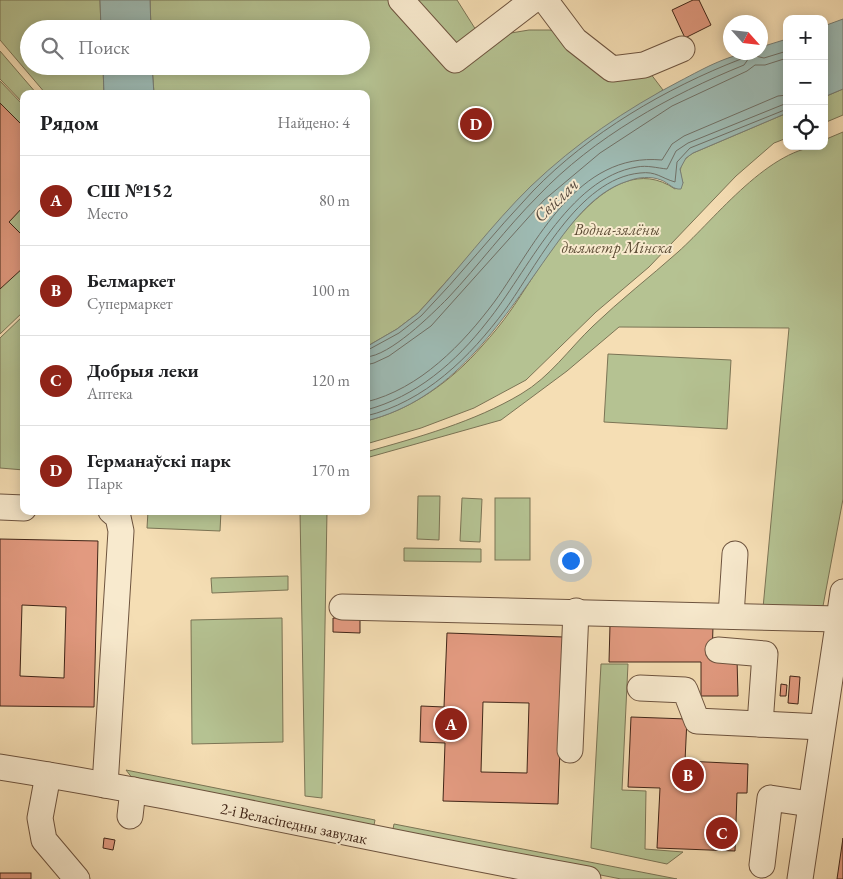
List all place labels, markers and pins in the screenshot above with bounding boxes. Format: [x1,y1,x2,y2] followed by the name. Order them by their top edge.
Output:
[460,105,492,143] pin: D
[435,705,467,743] pin: A
[672,756,704,794] pin: B
[706,814,738,852] pin: C

